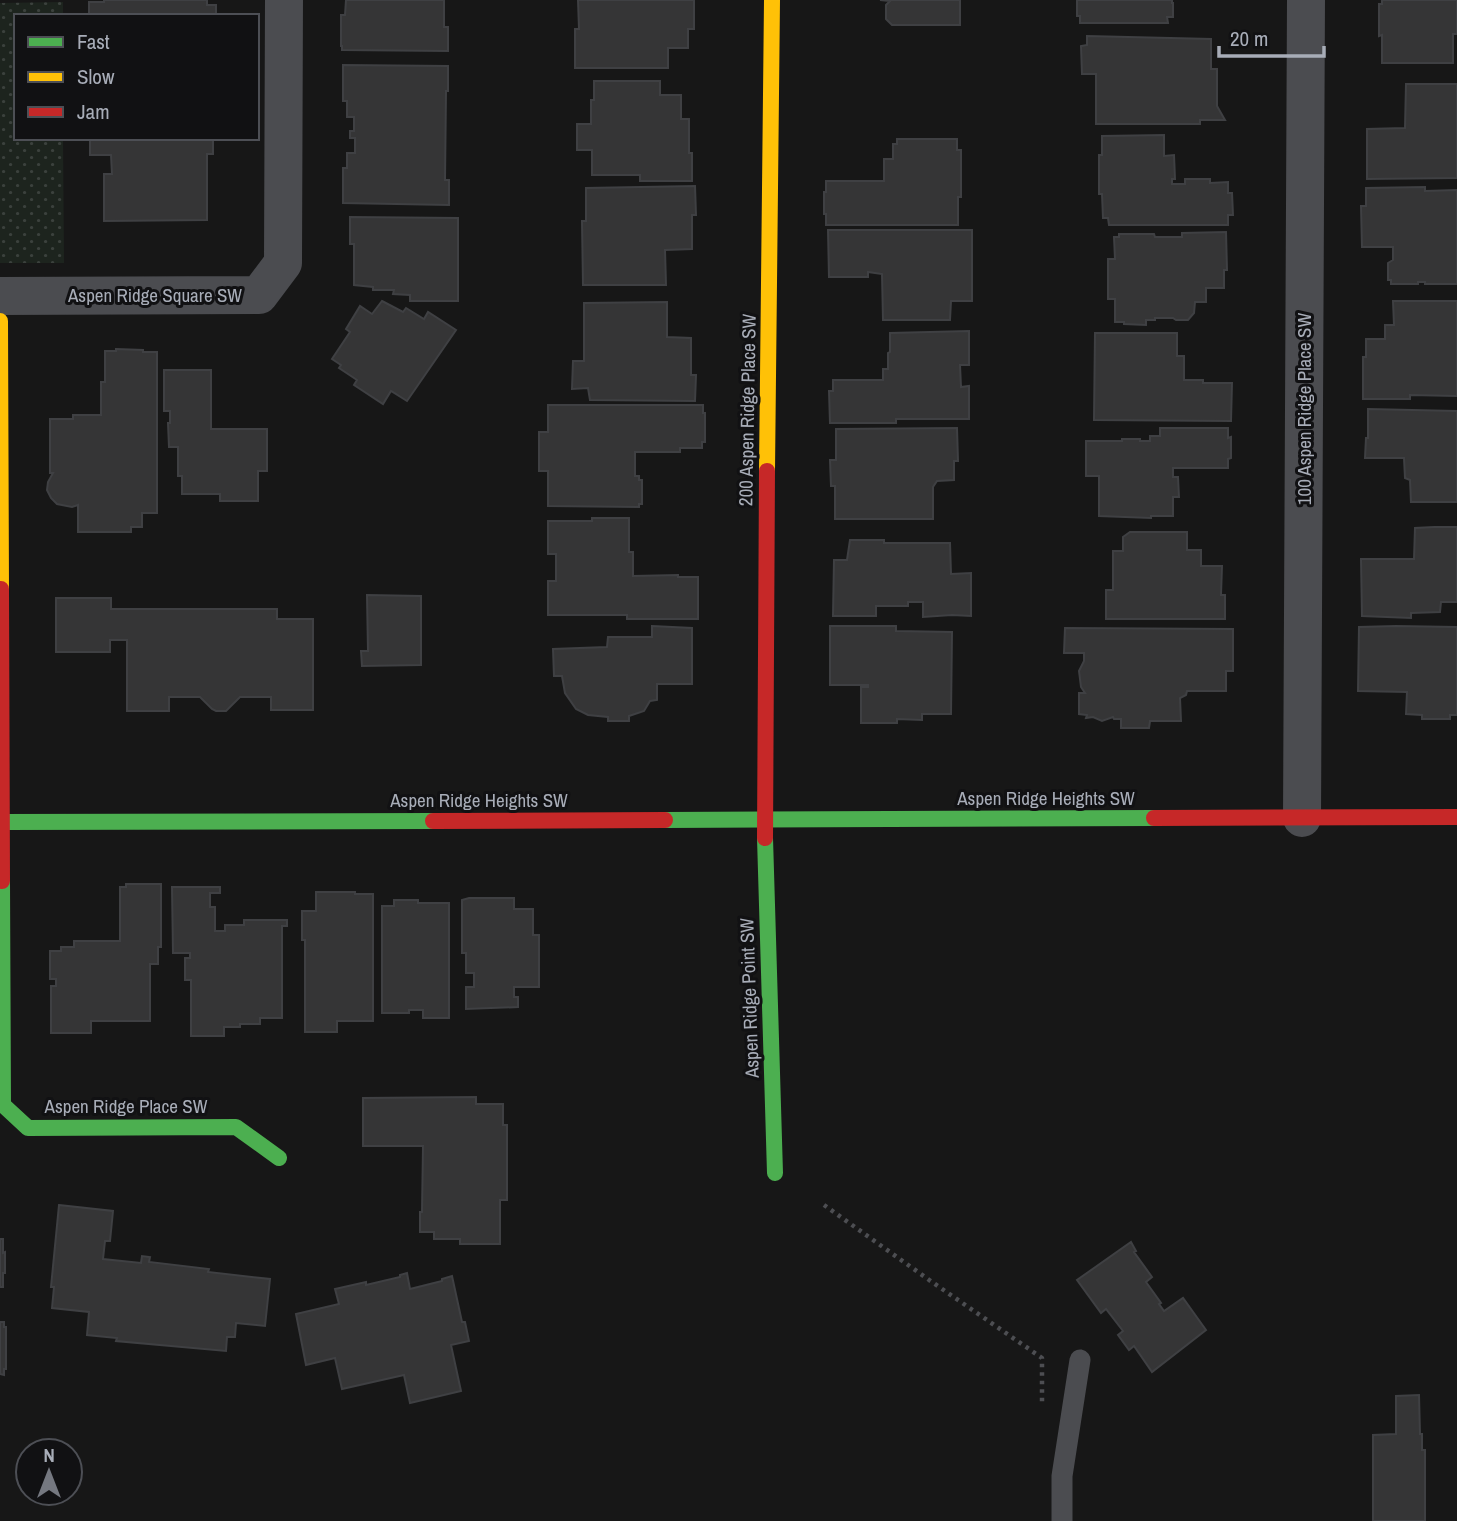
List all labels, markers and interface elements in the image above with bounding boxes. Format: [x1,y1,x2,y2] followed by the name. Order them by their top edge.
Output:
[14,14,259,140] legend
[1219,14,1324,58] scale bar
[1230,24,1268,53] text: 20 m
[77,27,110,56] text: Fast
[77,62,115,91] text: Slow
[77,97,110,126] text: Jam
[67,282,242,308] street label: Aspen Ridge Square SW
[732,313,762,506] street label: 200 Aspen Ridge Place SW
[1291,313,1317,505] street label: 100 Aspen Ridge Place SW
[956,785,1135,811] street label: Aspen Ridge Heights SW
[389,787,568,813] street label: Aspen Ridge Heights SW
[733,917,765,1080] street label: Aspen Ridge Point SW
[44,1093,208,1119] street label: Aspen Ridge Place SW
[14,1437,84,1507] north arrow
[43,1442,55,1468] text: N

